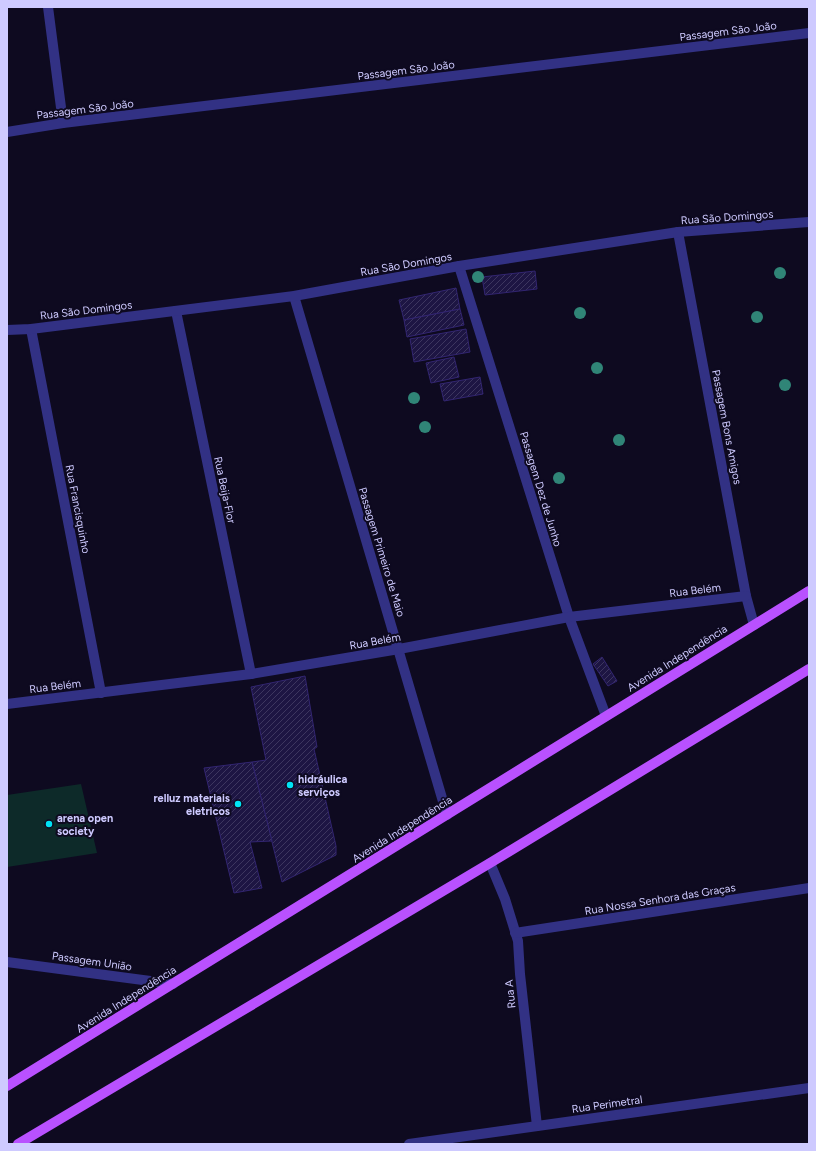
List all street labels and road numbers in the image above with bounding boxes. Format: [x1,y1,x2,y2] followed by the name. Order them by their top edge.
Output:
[679,19,777,44] street label: Passagem São João
[357,58,455,83] street label: Passagem São João
[36,97,134,122] street label: Passagem São João
[680,208,774,227] street label: Rua São Domingos
[359,250,453,279] street label: Rua São Domingos
[39,298,133,323] street label: Rua São Domingos
[709,369,744,486] street label: Passagem Bons Amigos
[517,430,564,548] street label: Passagem Dez de Junho
[211,455,238,525] street label: Rua Beija-Flor
[63,464,92,555] street label: Rua Francisquinho
[356,486,407,618] street label: Passagem Primeiro de Maio
[669,581,722,600] street label: Rua Belém
[625,622,730,694] street label: Avenida Independência
[348,631,402,652] street label: Rua Belém
[29,677,82,696] street label: Rua Belém
[350,793,455,865] street label: Avenida Independência
[584,881,736,918] street label: Rua Nossa Senhora das Graças
[51,949,133,974] street label: Passagem União
[74,963,179,1035] street label: Avenida Independência
[502,978,518,1009] street label: Rua A
[571,1093,643,1116] street label: Rua Perimetral

